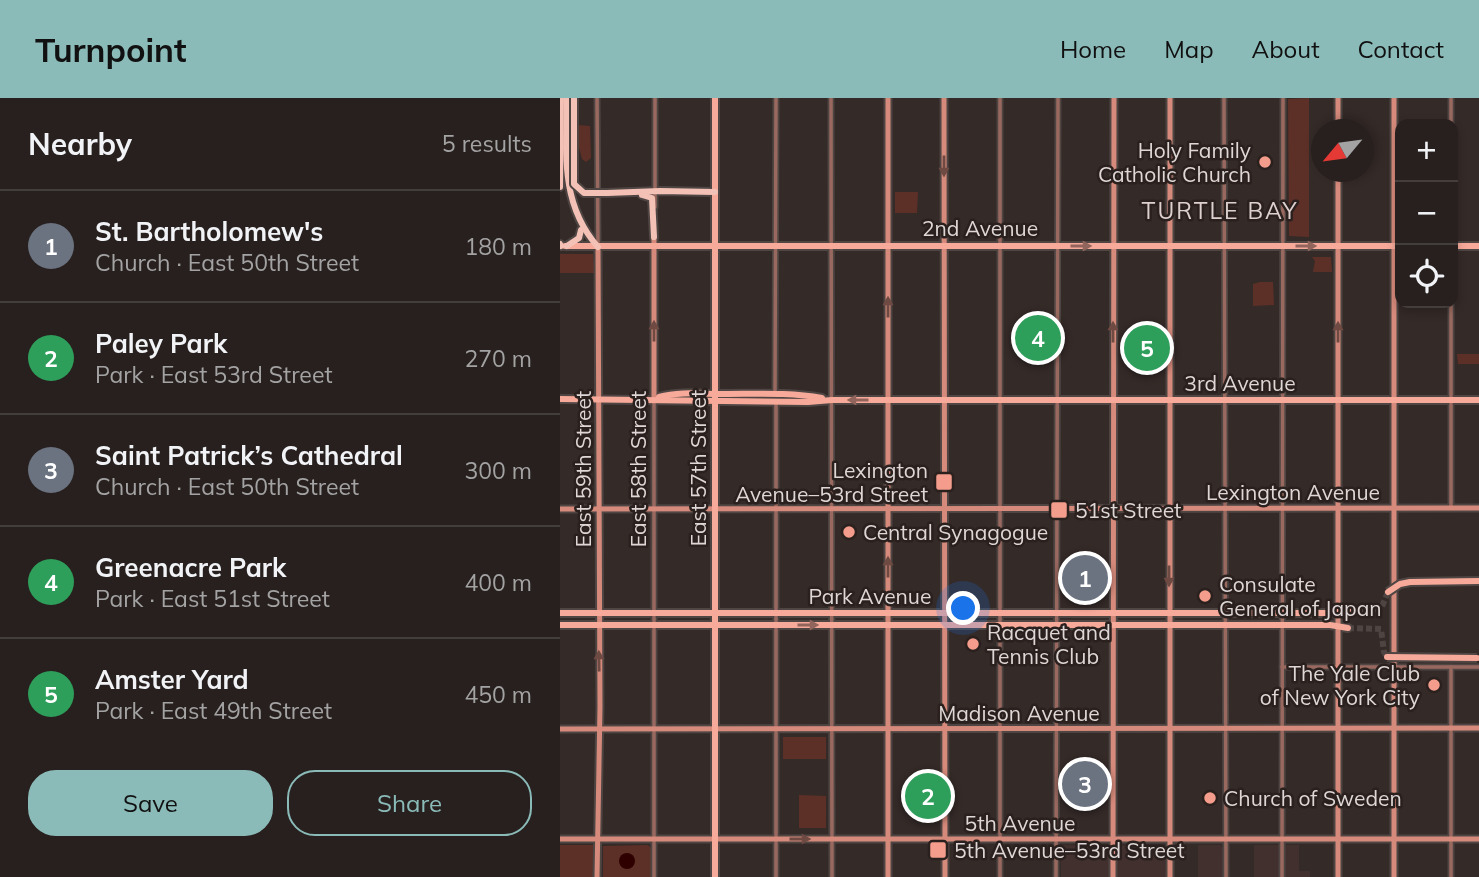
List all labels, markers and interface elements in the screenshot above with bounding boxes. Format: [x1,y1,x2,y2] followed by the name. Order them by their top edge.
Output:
[35,29,187,70] text: Turnpoint
[1060,34,1126,64] text: Home
[1164,34,1214,64] text: Map
[1252,34,1320,64] text: About
[1358,34,1444,64] text: Contact
[1311,119,1374,182] north arrow
[1395,119,1458,308] map controls
[1395,119,1458,182] button: +
[28,125,132,163] text: Nearby
[442,129,532,158] text: 5 results
[1098,137,1251,187] place label: Holy Family Catholic Church
[1257,154,1273,170] marker: Holy Family Catholic Church
[938,155,950,177] one-way arrow
[1395,182,1458,245] button: −
[1142,196,1298,225] district label: TURTLE BAY
[95,215,323,248] text: St. Bartholomew's
[922,215,1038,241] street label: 2nd Avenue
[44,232,58,261] text: 1
[464,232,532,261] text: 180 m
[1070,240,1092,252] one-way arrow
[1296,240,1318,252] one-way arrow
[1395,245,1458,308] button: locate
[95,248,359,277] text: Church · East 50th Street
[882,296,894,318] one-way arrow
[1015,312,1061,364] pin: 4
[648,320,660,342] one-way arrow
[1107,320,1119,342] one-way arrow
[1332,321,1344,343] one-way arrow
[1124,322,1170,374] pin: 5
[95,327,227,360] text: Paley Park
[44,344,58,373] text: 2
[464,344,532,373] text: 270 m
[95,360,332,389] text: Park · East 53rd Street
[1184,370,1296,396] street label: 3rd Avenue
[685,390,711,546] street label: East 57th Street
[570,391,596,547] street label: East 59th Street
[625,391,651,547] street label: East 58th Street
[846,394,868,406] one-way arrow
[95,439,403,472] text: Saint Patrick’s Cathedral
[44,456,58,485] text: 3
[464,456,532,485] text: 300 m
[735,457,928,507] place label: Lexington Avenue–53rd Street
[95,472,359,501] text: Church · East 50th Street
[934,472,954,492] marker: Lexington Avenue–53rd Street
[1206,479,1380,505] street label: Lexington Avenue
[1075,497,1181,523] place label: 51st Street
[1049,500,1069,520] marker: 51st Street
[863,519,1048,545] place label: Central Synagogue
[841,524,857,540] marker: Central Synagogue
[95,551,286,584] text: Greenacre Park
[1062,552,1108,604] pin: 1
[882,555,894,577] one-way arrow
[1164,566,1175,588] one-way arrow
[44,568,58,597] text: 4
[464,568,532,597] text: 400 m
[1219,571,1382,621] place label: Consulate General of Japan
[809,583,931,609] street label: Park Avenue
[95,584,330,613] text: Park · East 51st Street
[1197,588,1213,604] marker: Consulate General of Japan
[946,591,980,625] your location
[797,619,819,631] one-way arrow
[987,619,1111,669] place label: Racquet and Tennis Club
[965,636,981,652] marker: Racquet and Tennis Club
[593,649,605,671] one-way arrow
[1260,660,1420,710] place label: The Yale Club of New York City
[95,663,249,696] text: Amster Yard
[1426,677,1442,693] marker: The Yale Club of New York City
[44,680,58,709] text: 5
[464,680,532,709] text: 450 m
[95,696,332,725] text: Park · East 49th Street
[938,700,1100,726] street label: Madison Avenue
[1062,758,1108,810] pin: 3
[28,770,273,836] button: Save
[287,770,532,836] button: Share
[905,770,951,822] pin: 2
[1224,785,1402,811] place label: Church of Sweden
[1202,790,1218,806] marker: Church of Sweden
[965,810,1075,836] street label: 5th Avenue
[790,833,812,845] one-way arrow
[954,837,1185,863] place label: 5th Avenue–53rd Street
[928,840,948,860] marker: 5th Avenue–53rd Street

